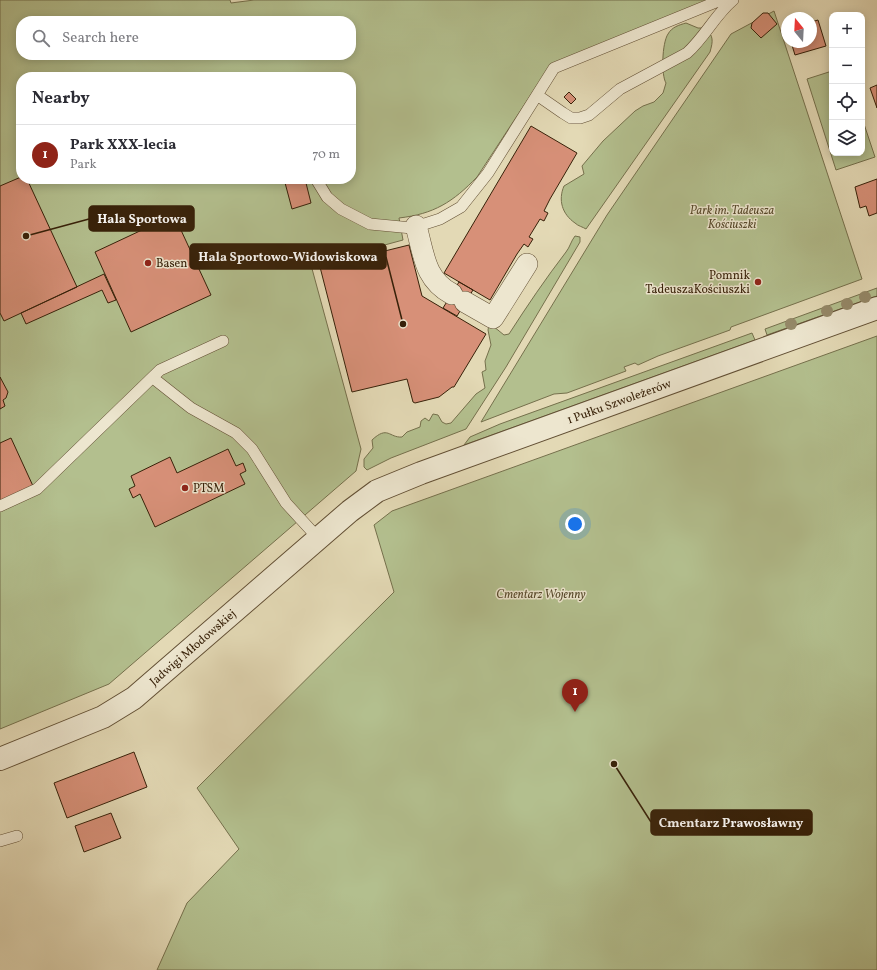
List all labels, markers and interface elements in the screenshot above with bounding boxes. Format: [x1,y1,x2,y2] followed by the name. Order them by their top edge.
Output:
[781,12,817,48] north arrow
[829,12,865,156] map controls
[829,12,865,48] button: +
[16,16,356,60] search box
[30,27,52,49] icon: search
[62,28,139,49] text: Search here
[829,48,865,84] button: −
[829,84,865,120] button: locate
[32,87,90,110] text: Nearby
[829,120,865,156] button: layers
[70,135,176,156] text: Park XXX-lecia
[42,146,48,164] text: 1
[312,146,340,164] text: 70 m
[70,156,97,174] text: Park
[690,203,775,233] park label: Park im. Tadeusza Kościuszki
[89,206,194,231] callout: Hala Sportowa
[97,211,187,229] text: Hala Sportowa
[190,244,386,269] callout: Hala Sportowo-Widowiskowa
[198,249,378,267] text: Hala Sportowo-Widowiskowa
[156,256,187,272] place label: Basen
[143,258,153,268] marker: Basen
[645,268,750,298] place label: Pomnik TadeuszaKościuszki
[753,277,763,287] marker: Pomnik TadeuszaKościuszki
[565,376,674,429] street label: 1 Pułku Szwoleżerów
[193,481,224,497] place label: PTSM
[180,483,190,493] marker: PTSM
[565,514,585,534] your location
[496,587,586,603] park label: Cmentarz Wojenny
[146,606,240,690] street label: Jadwigi Młodowskiej
[562,679,588,712] pin: 1
[651,810,812,835] callout: Cmentarz Prawosławny
[659,815,804,833] text: Cmentarz Prawosławny

